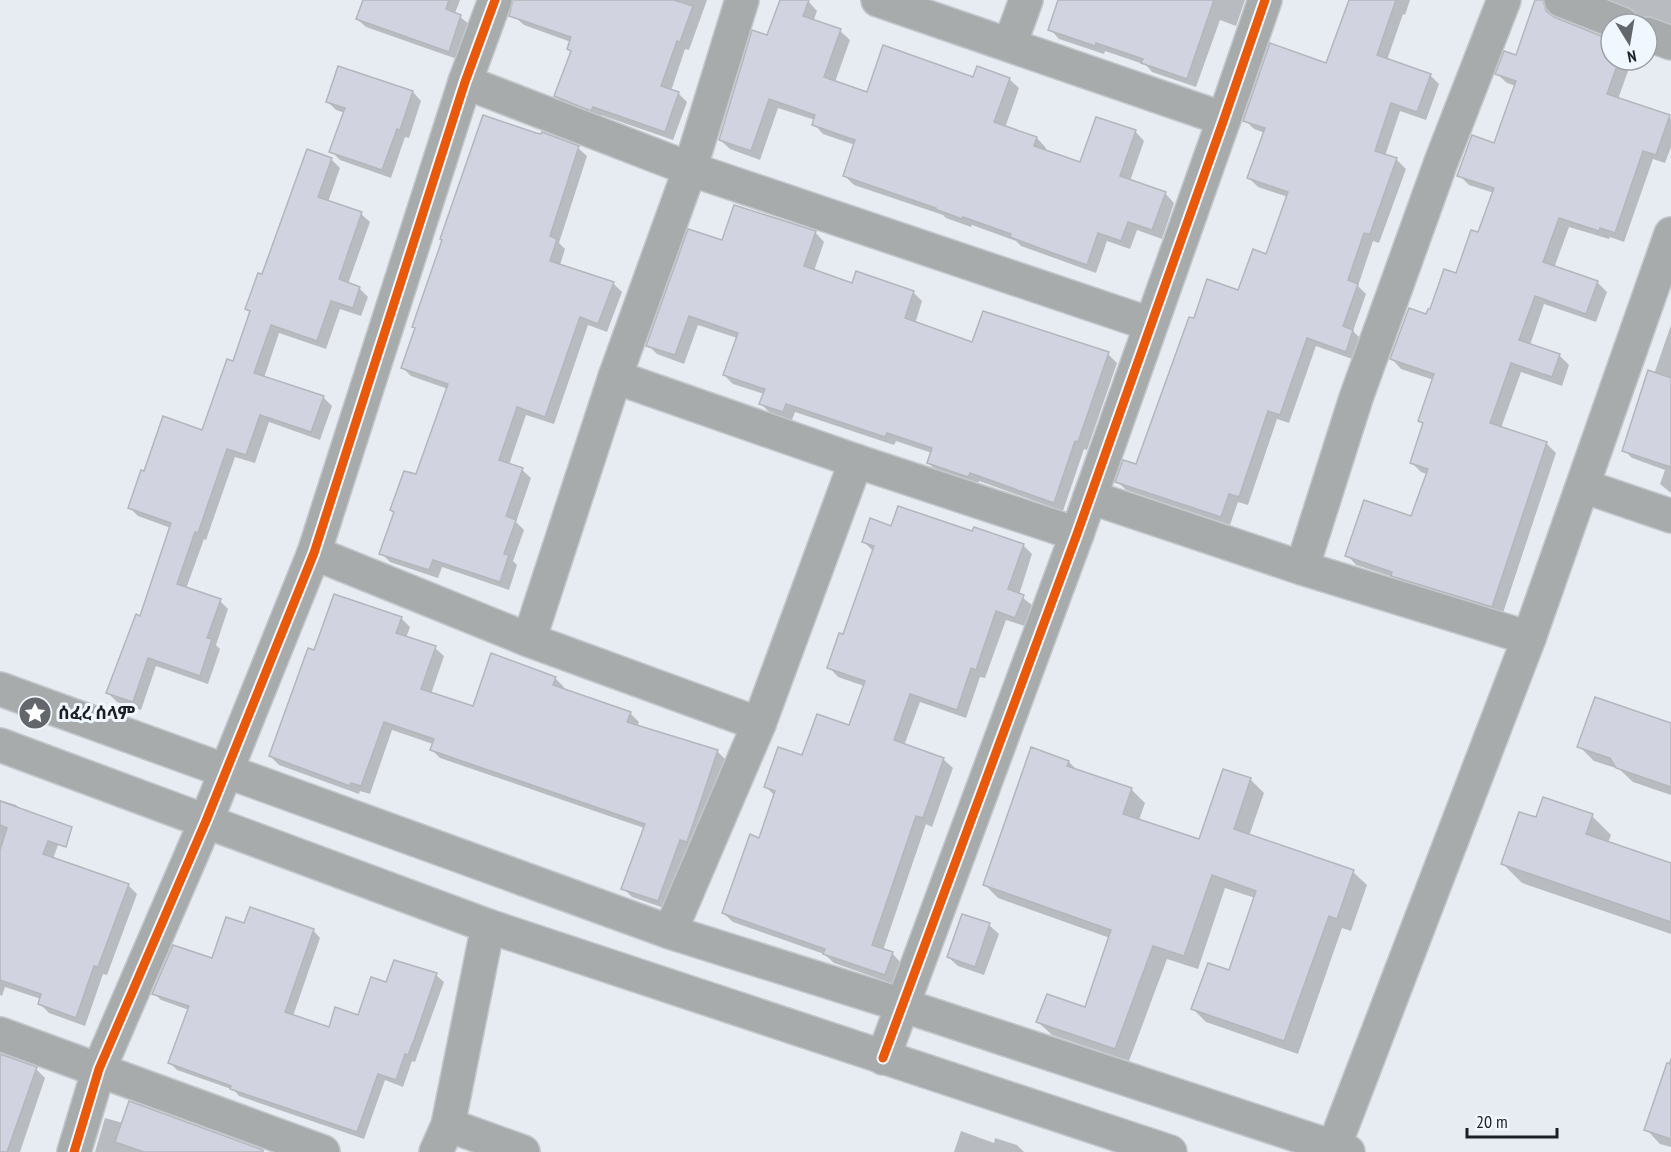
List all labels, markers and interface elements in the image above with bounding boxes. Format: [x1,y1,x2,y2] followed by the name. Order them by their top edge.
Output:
[1599,12,1659,72] north arrow
[1626,46,1638,67] text: N
[17,695,53,731] place icon: ሰፈረ ሰላም
[58,701,136,724] place label: ሰፈረ ሰላም
[1467,1101,1557,1139] scale bar
[1476,1110,1508,1133] text: 20 m

